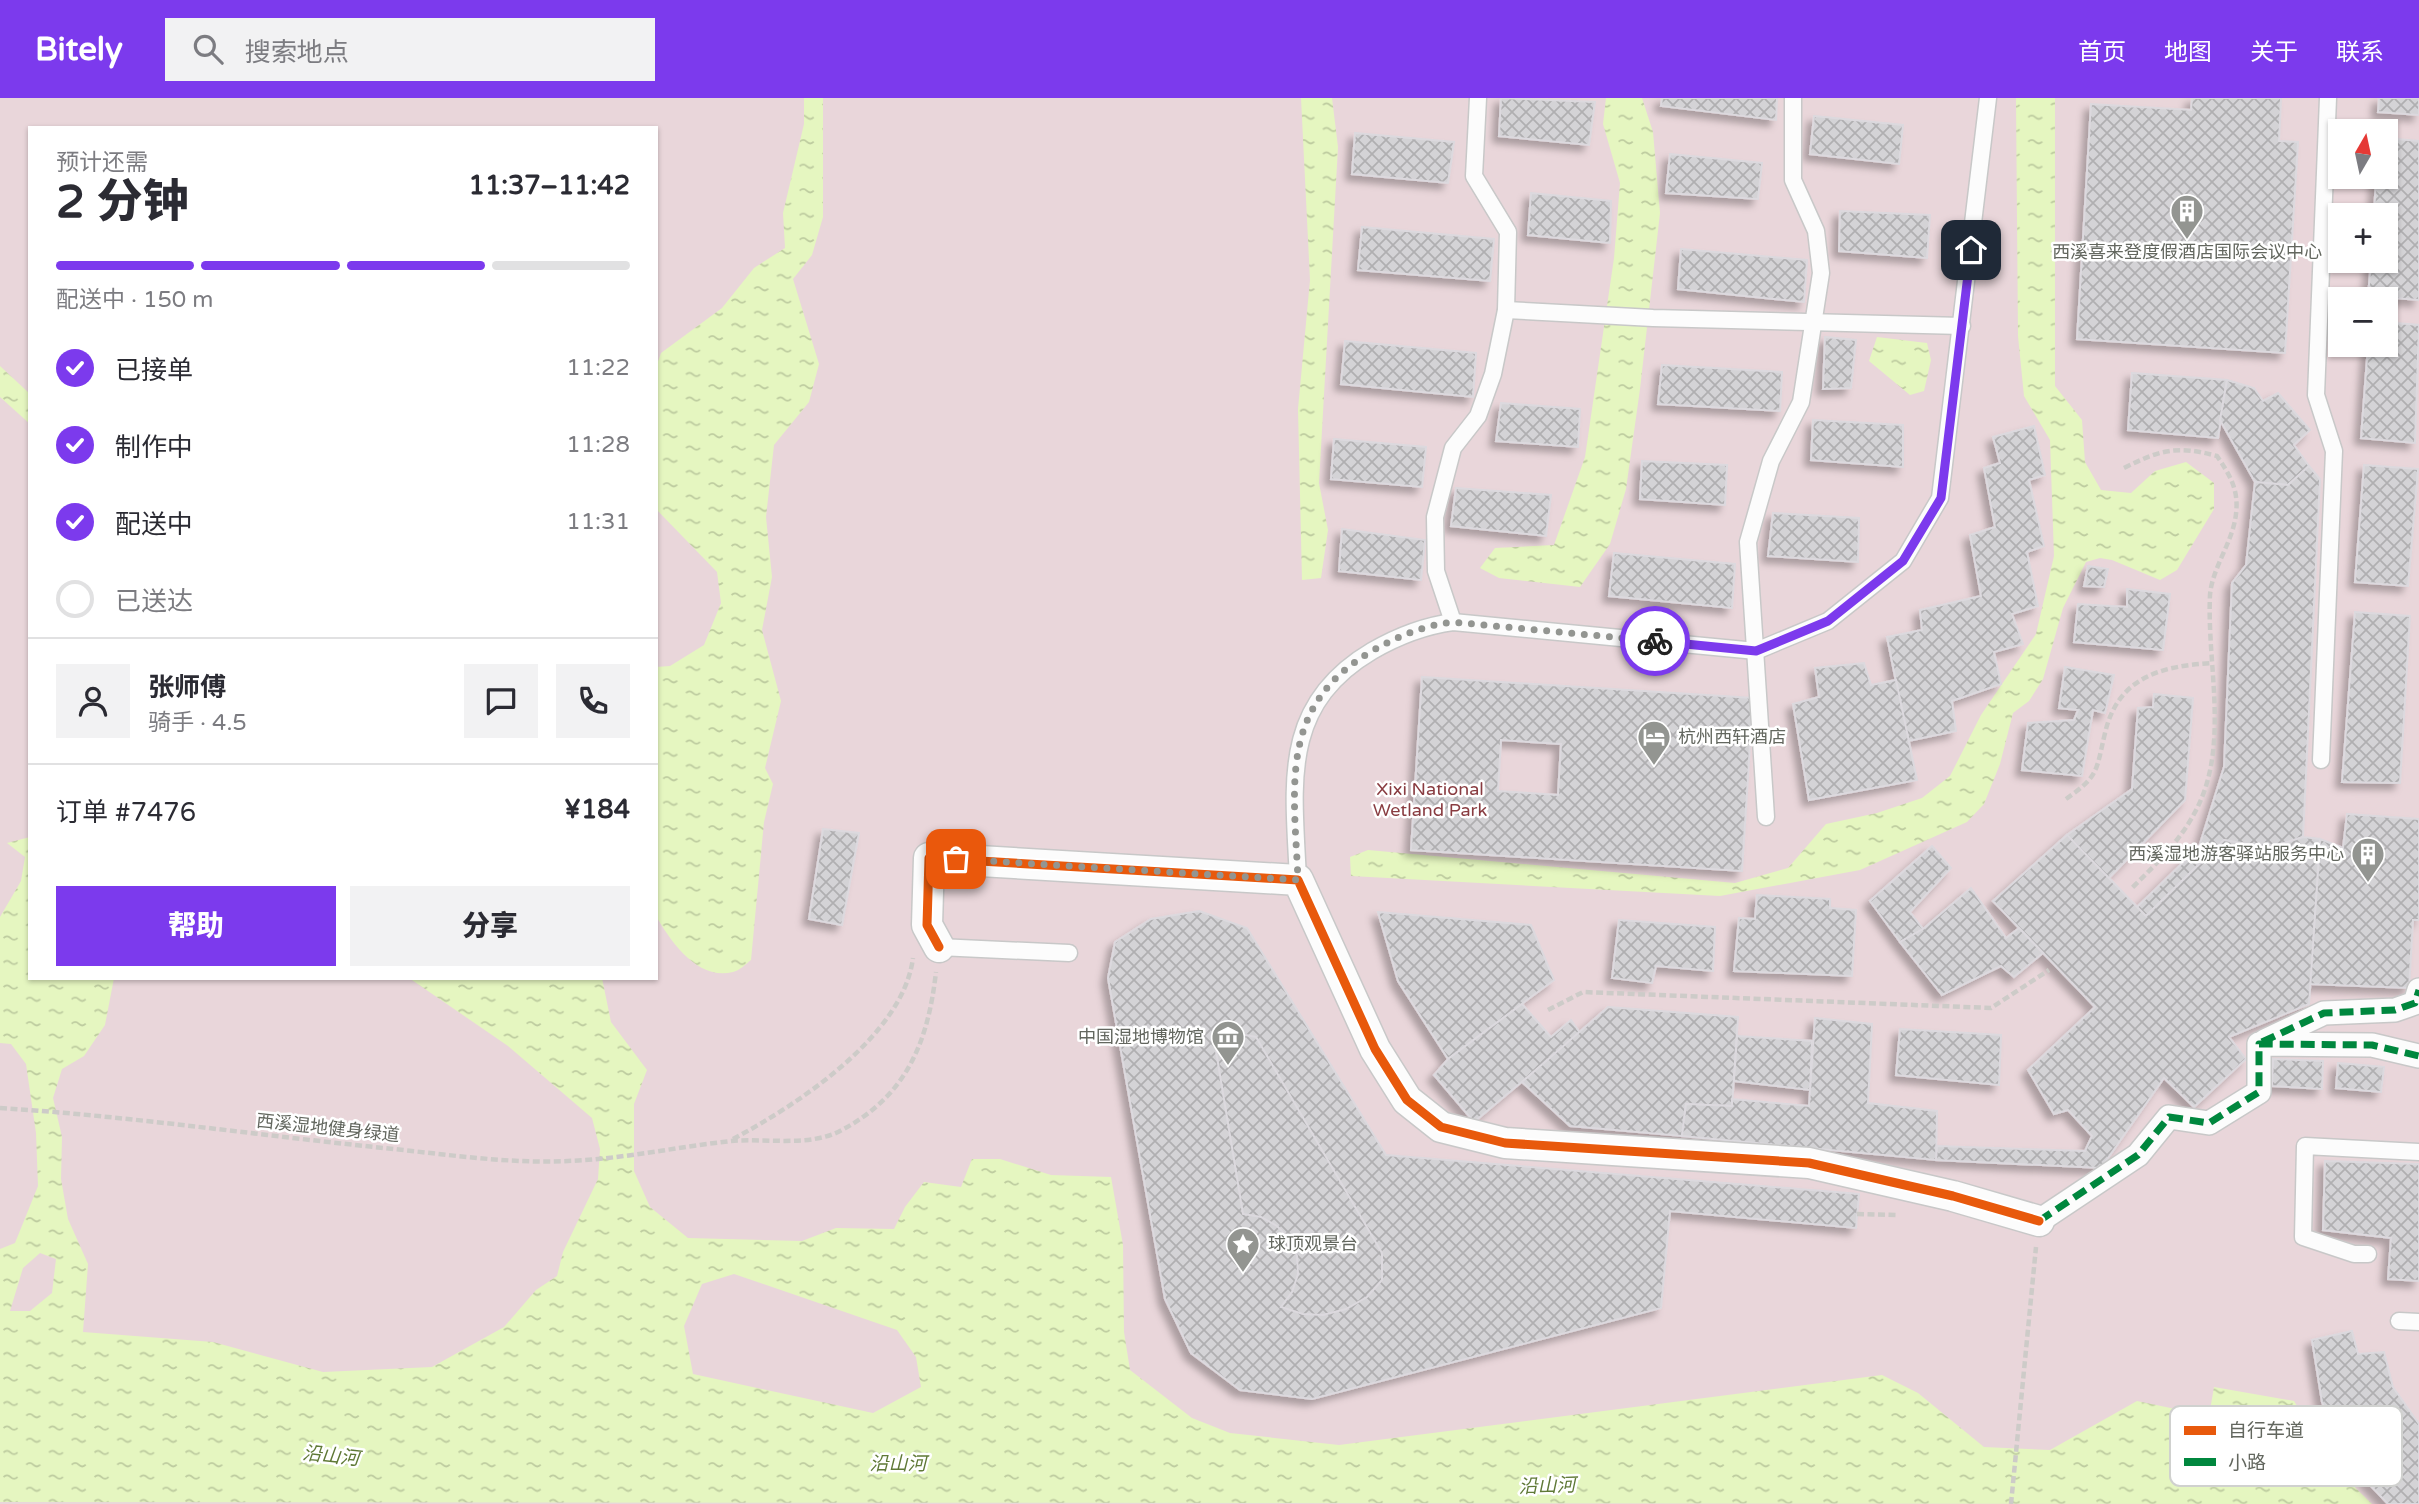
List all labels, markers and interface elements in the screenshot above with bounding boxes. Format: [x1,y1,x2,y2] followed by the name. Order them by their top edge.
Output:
[165,18,655,81] search box
[35,30,123,69] text: Bitely
[189,30,227,68] icon: search
[245,37,349,68] text: 搜索地点
[2078,38,2126,67] text: 首页
[2164,38,2212,67] text: 地图
[2250,38,2298,67] text: 关于
[2336,38,2384,67] text: 联系
[2328,119,2398,189] north arrow
[2328,119,2398,357] map controls
[56,149,148,177] text: 预计还需
[469,170,630,201] text: 11:37–11:42
[56,175,189,230] text: 2 分钟
[2168,192,2206,241] building icon: 西溪喜来登度假酒店国际会议中心
[2328,203,2398,273] button: +
[1941,220,2001,280] pin
[1952,231,1990,269] icon: home
[2052,241,2322,263] place label: 西溪喜来登度假酒店国际会议中心
[56,286,213,314] text: 配送中 · 150 m
[2328,287,2398,357] button: −
[56,349,94,387] icon: check
[566,354,630,382] text: 11:22
[115,355,193,386] text: 已接单
[56,426,94,464] icon: check
[566,431,630,459] text: 11:28
[115,432,193,463] text: 制作中
[56,503,94,541] icon: check
[566,508,630,536] text: 11:31
[115,509,193,540] text: 配送中
[115,586,193,617] text: 已送达
[1620,606,1690,676] courier
[1636,622,1674,660] icon: bike
[56,664,130,738] button: person
[464,664,538,738] button: chat
[556,664,630,738] button: phone
[148,672,226,703] text: 张师傅
[148,709,247,737] text: 骑手 · 4.5
[1635,718,1673,767] hotel icon: 杭州西轩酒店
[1678,726,1786,748] place label: 杭州西轩酒店
[1373,778,1487,821] park label: Xixi National Wetland Park
[564,794,630,825] text: ¥184
[56,797,196,828] text: 订单 #7476
[926,829,986,889] pin
[2349,835,2387,884] building icon: 西溪湿地游客驿站服务中心
[937,840,975,878] icon: bag
[2128,843,2344,865] place label: 西溪湿地游客驿站服务中心
[56,886,336,966] button: 帮助
[350,886,630,966] button: 分享
[1209,1018,1247,1067] museum icon: 中国湿地博物馆
[1078,1026,1204,1048] place label: 中国湿地博物馆
[255,1110,401,1146] street label: 西溪湿地健身绿道
[1224,1225,1262,1274] place icon: 球顶观景台
[1268,1233,1358,1255] place label: 球顶观景台
[2170,1406,2402,1486] legend
[2228,1420,2304,1442] text: 自行车道
[301,1442,364,1470] water label: 沿山河
[2228,1452,2266,1474] text: 小路
[869,1453,930,1475] water label: 沿山河
[1518,1474,1580,1498] water label: 沿山河

